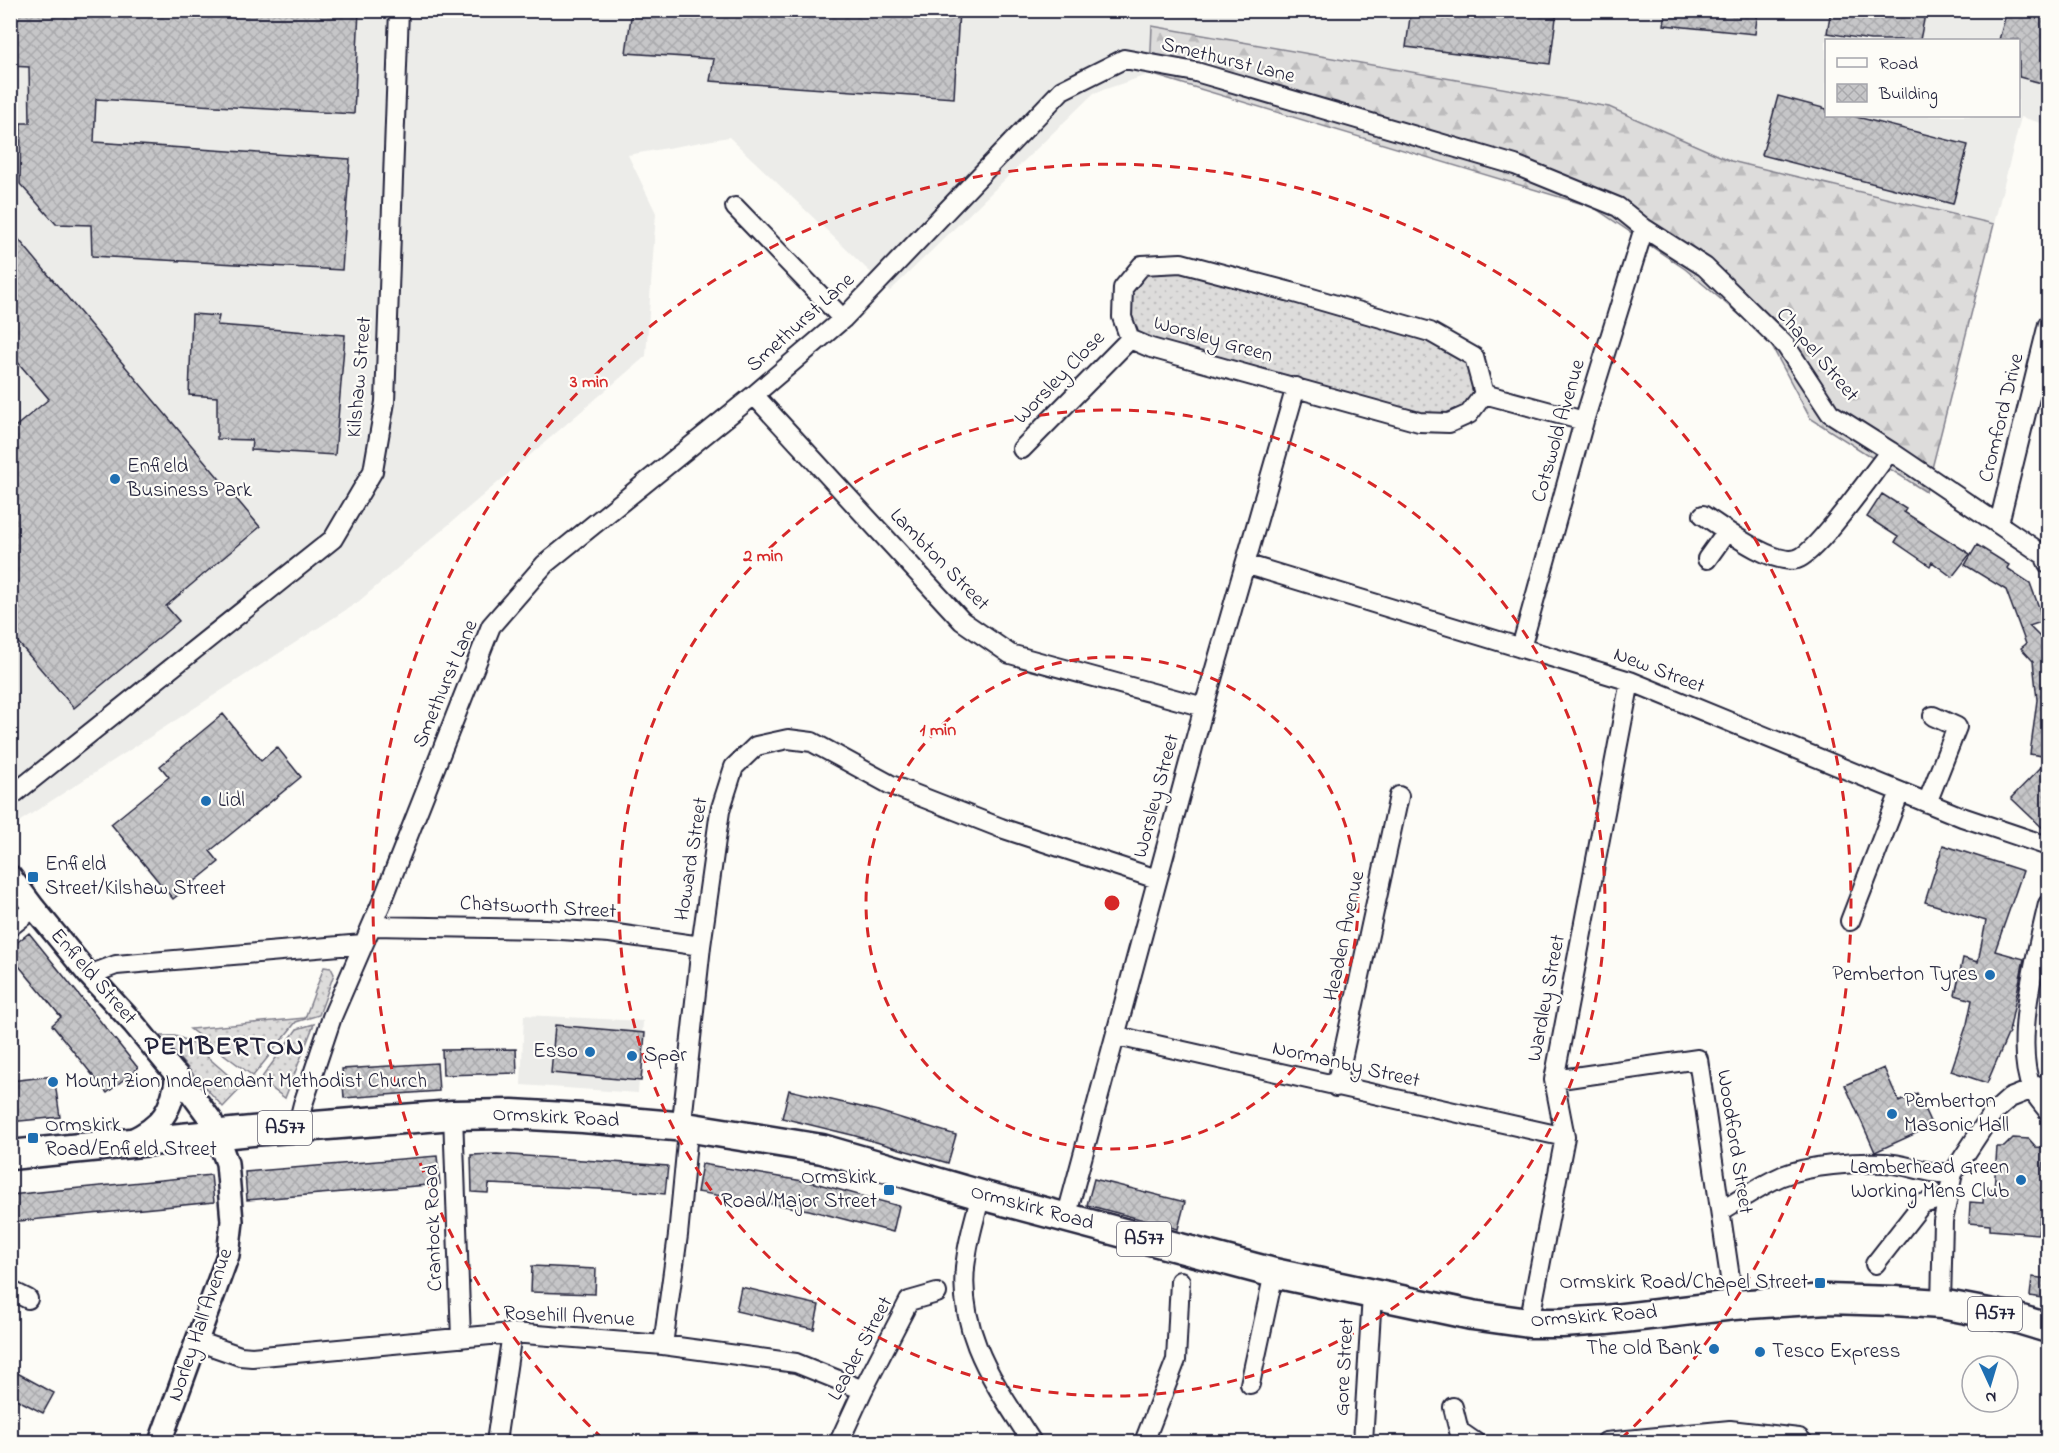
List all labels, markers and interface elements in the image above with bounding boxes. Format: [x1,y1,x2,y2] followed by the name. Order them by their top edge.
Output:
[1158,30,1298,92] street label: Smethurst Lane
[1825,39,2020,117] legend
[1879,52,1918,78] text: Road
[1878,82,1938,109] text: Building
[740,266,862,380] street label: Smethurst Lane
[1768,301,1866,409] street label: Chapel Street
[1149,309,1276,373] street label: Worsley Green
[340,315,380,439] street label: Kilshaw Street
[1007,324,1114,433] street label: Worsley Close
[1971,350,2033,486] street label: Cromford Drive
[1524,355,1594,506] street label: Cotswold Avenue
[569,370,608,396] text: 3 min
[126,452,253,506] place label: Enfield Business Park
[108,472,122,486] marker: Enfield Business Park
[882,502,996,618] street label: Lambton Street
[742,544,783,570] text: 2 min
[406,615,487,753] street label: Smethurst Lane
[1609,640,1709,702] street label: New Street
[920,718,956,744] text: 1 min
[1126,731,1190,862] street label: Worsley Street
[218,786,245,816] place label: Lidl
[199,794,213,808] marker: Lidl
[667,795,717,923] street label: Howard Street
[45,850,226,904] place label: Enfield Street/Kilshaw Street
[1317,867,1374,1004] street label: Headen Avenue
[26,870,40,884] marker: Enfield Street/Kilshaw Street
[459,889,617,927] street label: Chatsworth Street
[1102,893,1122,913] centre of rings
[42,922,144,1032] street label: Enfield Street
[1520,932,1576,1064] street label: Wardley Street
[1832,960,1978,992] place label: Pemberton Tyres
[1983,968,1997,982] marker: Pemberton Tyres
[144,1028,306,1067] district label: PEMBERTON
[1269,1033,1423,1098] street label: Normanby Street
[533,1037,578,1067] place label: Esso
[644,1041,687,1071] place label: Spar
[583,1045,597,1059] marker: Esso
[625,1049,639,1063] marker: Spar
[65,1067,427,1097] place label: Mount Zion Independant Methodist Church
[1708,1068,1760,1216] street label: Woodford Street
[46,1075,60,1089] marker: Mount Zion Independant Methodist Church
[1904,1087,2009,1141] place label: Pemberton Masonic Hall
[492,1100,620,1136] street label: Ormskirk Road
[1885,1107,1899,1121] marker: Pemberton Masonic Hall
[45,1111,217,1165] place label: Ormskirk Road/Enfield Street
[258,1111,312,1145] road number: A577
[26,1131,40,1145] marker: Ormskirk Road/Enfield Street
[1850,1153,2009,1209] place label: Lamberhead Green Working Mens Club
[721,1163,878,1217] place label: Ormskirk Road/Major Street
[417,1164,451,1292] street label: Crantock Road
[2014,1173,2028,1187] marker: Lamberhead Green Working Mens Club
[967,1177,1097,1239] street label: Ormskirk Road
[882,1183,896,1197] marker: Ormskirk Road/Major Street
[1117,1222,1171,1256] road number: A577
[161,1244,243,1406] street label: Norley Hall Avenue
[1559,1268,1808,1298] place label: Ormskirk Road/Chapel Street
[1813,1276,1827,1290] marker: Ormskirk Road/Chapel Street
[821,1291,901,1407] street label: Leader Street
[1968,1297,2022,1331] road number: A577
[1530,1298,1659,1336] street label: Ormskirk Road
[503,1299,636,1335] street label: Rosehill Avenue
[1327,1317,1363,1417] street label: Gore Street
[1586,1334,1703,1364] place label: The Old Bank
[1772,1337,1900,1367] place label: Tesco Express
[1707,1342,1721,1356] marker: The Old Bank
[1753,1345,1767,1359] marker: Tesco Express
[1960,1354,2020,1414] north arrow
[1984,1385,1997,1409] text: N

